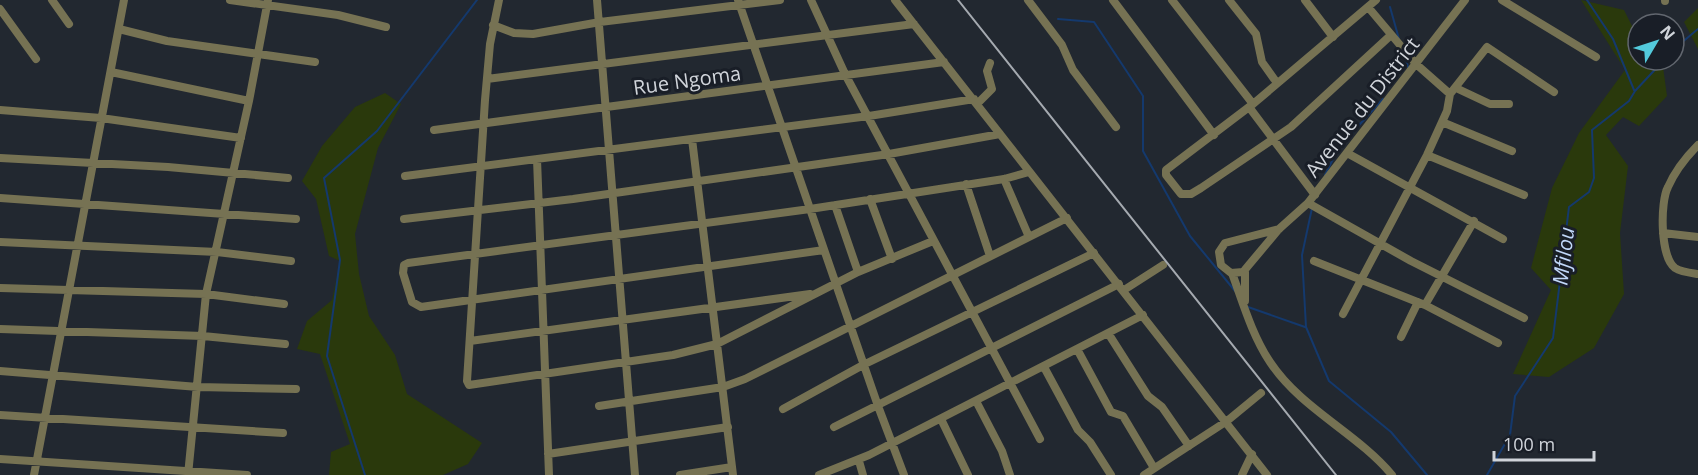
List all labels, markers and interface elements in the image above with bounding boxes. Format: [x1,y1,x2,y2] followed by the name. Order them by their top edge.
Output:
[1626,12,1686,72] north arrow
[1655,21,1680,45] text: N
[1299,31,1425,183] street label: Avenue du District
[631,59,743,101] street label: Rue Ngoma
[1546,225,1580,287] water label: Mfilou
[1494,424,1594,462] scale bar
[1503,432,1555,456] text: 100 m

